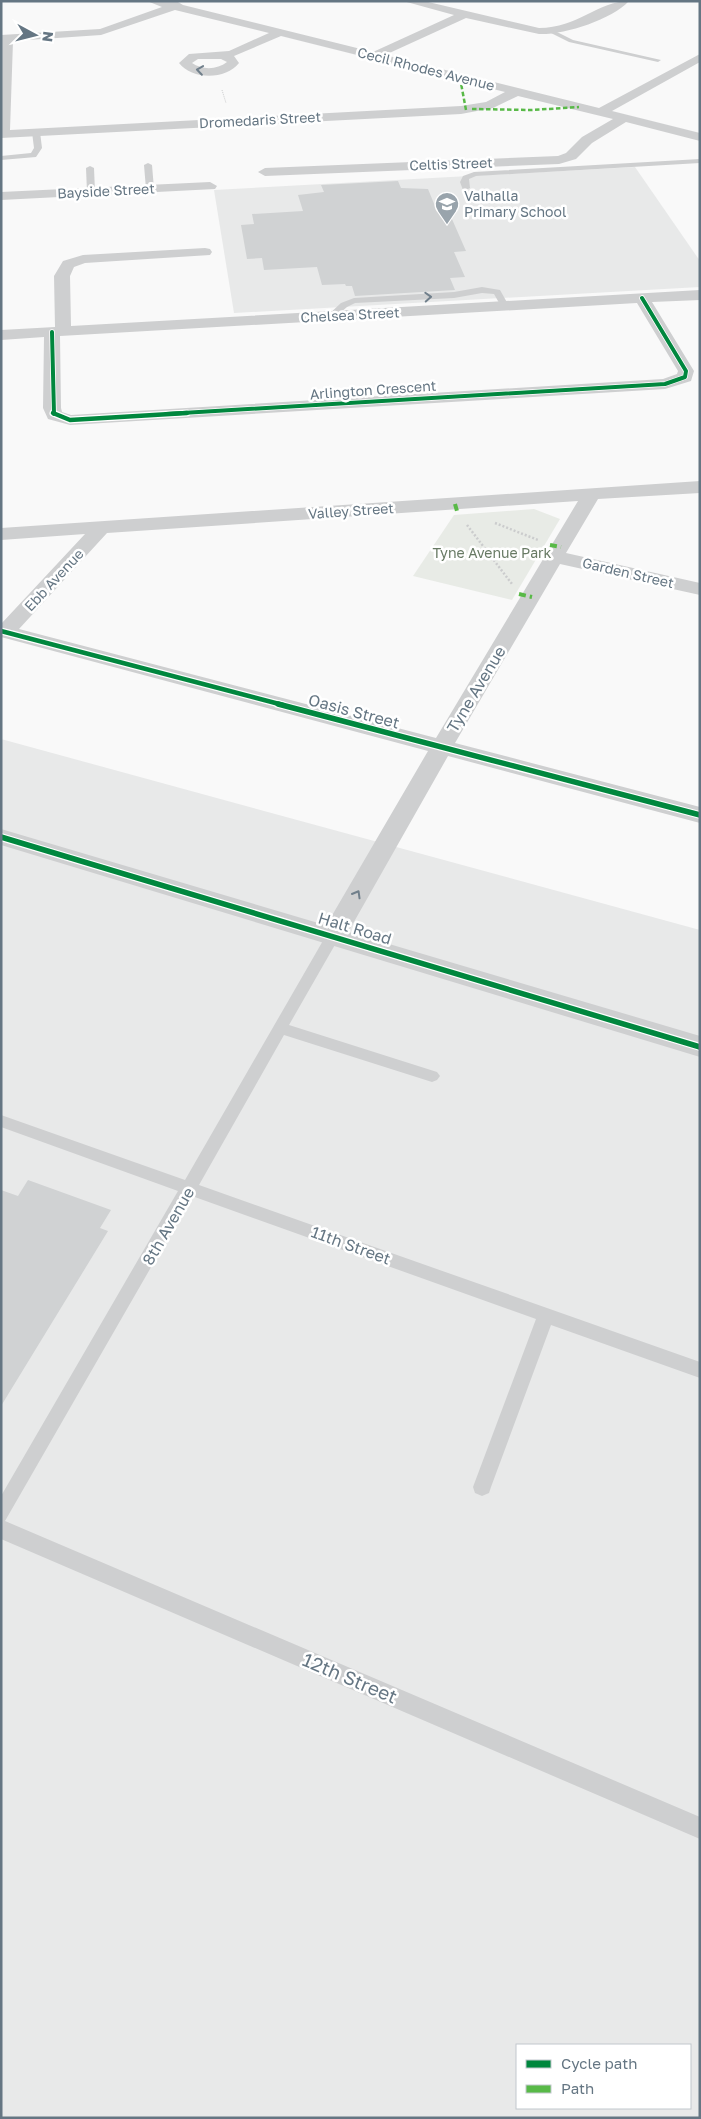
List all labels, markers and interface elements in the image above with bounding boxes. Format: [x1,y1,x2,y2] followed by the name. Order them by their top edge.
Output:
[10,10,60,60] north arrow
[39,30,57,43] text: N
[356,43,496,94] street label: Cecil Rhodes Avenue
[195,65,204,75] one-way arrow
[199,108,321,131] street label: Dromedaris Street
[409,154,493,173] street label: Celtis Street
[57,179,155,202] street label: Bayside Street
[464,187,566,220] place label: Valhalla Primary School
[434,191,460,225] school or university icon: Valhalla Primary School
[424,291,432,302] one-way arrow
[300,303,400,326] street label: Chelsea Street
[309,377,437,402] street label: Arlington Crescent
[308,499,394,522] street label: Valley Street
[433,544,552,561] park label: Tyne Avenue Park
[21,545,87,614] street label: Ebb Avenue
[581,554,676,591] street label: Garden Street
[442,642,510,736] street label: Tyne Avenue
[306,689,402,733] street label: Oasis Street
[351,890,361,899] one-way arrow
[316,907,394,949] street label: Halt Road
[138,1184,198,1268] street label: 8th Avenue
[309,1221,393,1269] street label: 11th Street
[299,1647,401,1708] street label: 12th Street
[516,2044,691,2109] legend
[561,2054,637,2072] text: Cycle path
[561,2079,594,2097] text: Path

